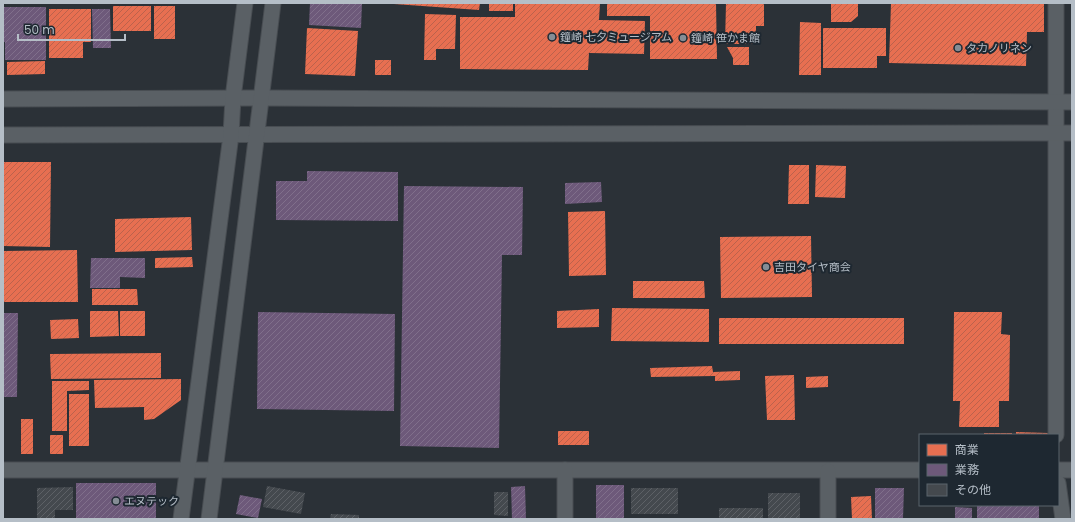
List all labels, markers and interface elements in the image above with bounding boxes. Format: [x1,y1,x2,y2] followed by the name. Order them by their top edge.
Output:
[18,16,125,42] scale bar
[24,21,55,38] text: 50 m
[560,29,672,45] place label: 鐘崎 七夕ミュージアム
[691,30,760,46] place label: 鐘崎 笹かま館
[547,32,557,42] marker: 鐘崎 七夕ミュージアム
[678,33,688,43] marker: 鐘崎 笹かま館
[966,40,1032,56] place label: タカノリネン
[953,43,963,53] marker: タカノリネン
[774,259,851,275] place label: 吉田タイヤ商会
[761,262,771,272] marker: 吉田タイヤ商会
[919,434,1059,506] legend
[955,441,979,458] text: 商業
[955,461,979,478] text: 業務
[955,481,991,498] text: その他
[124,493,179,509] place label: エヌテック
[111,496,121,506] marker: エヌテック

